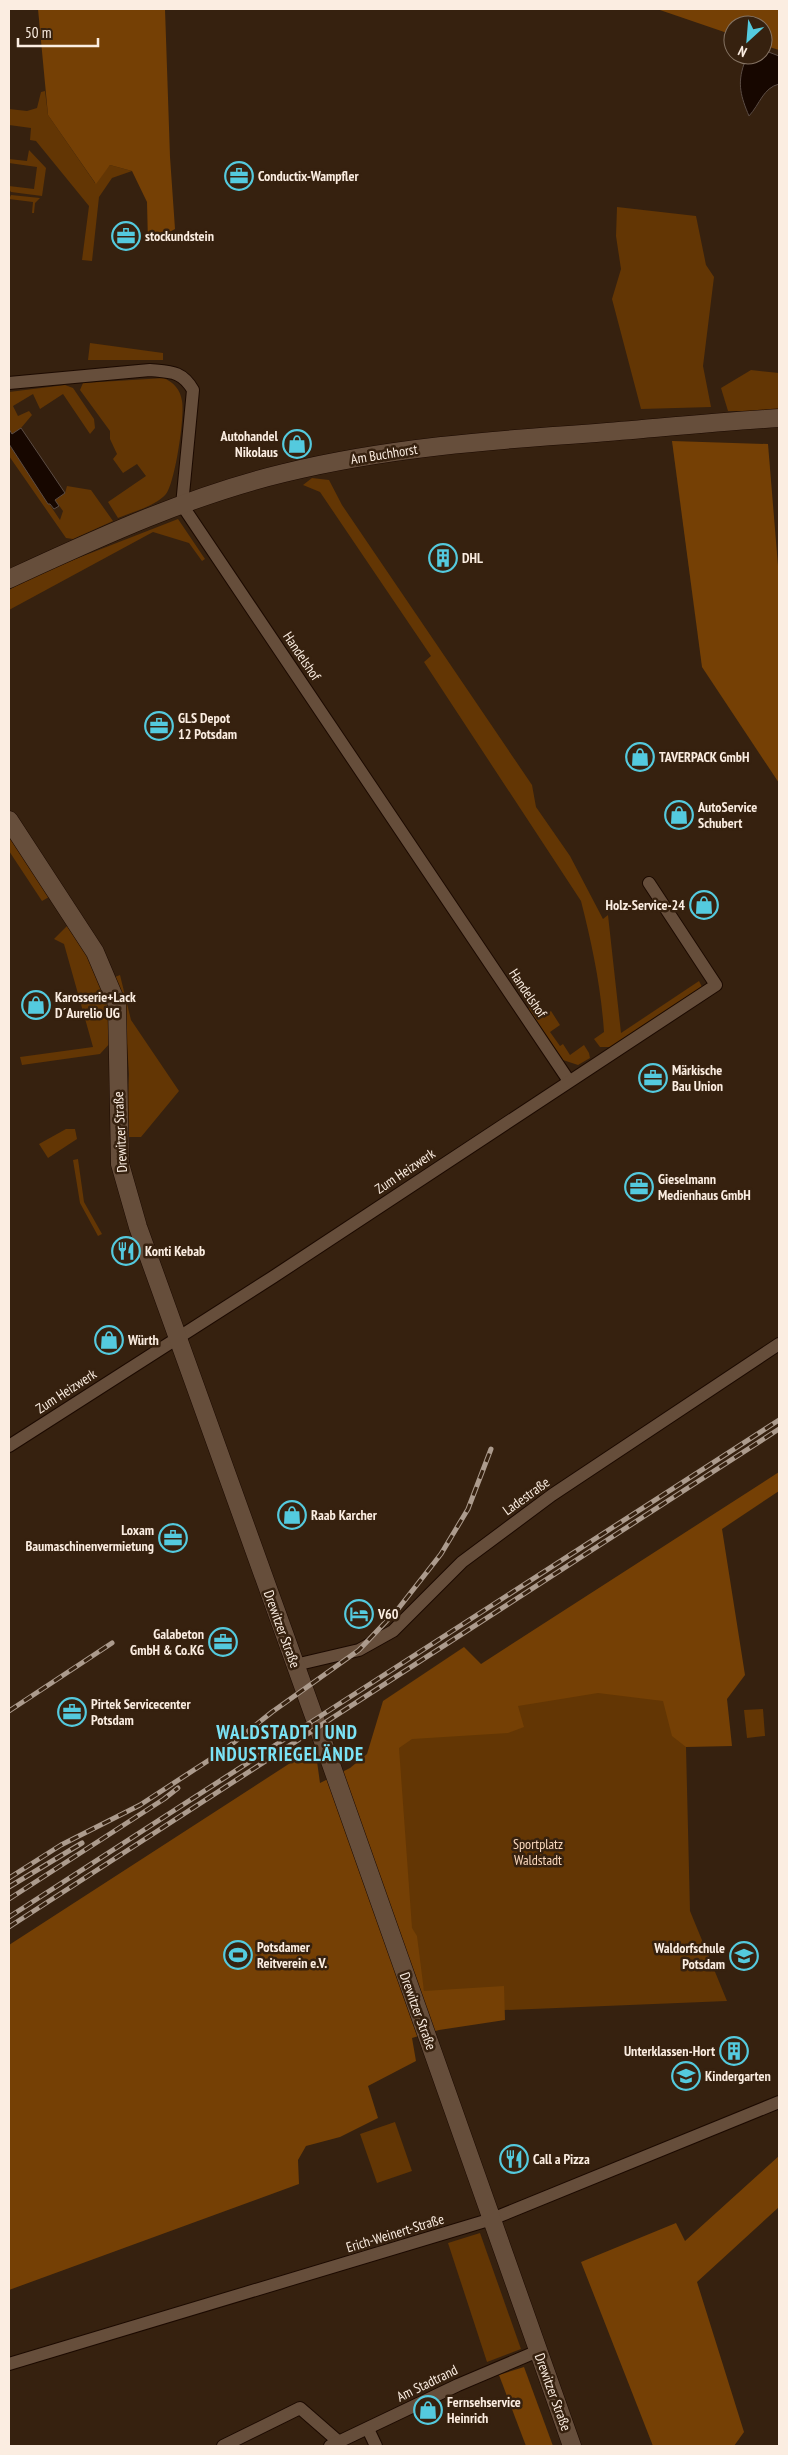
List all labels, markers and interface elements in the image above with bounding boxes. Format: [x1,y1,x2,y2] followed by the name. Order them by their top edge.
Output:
[18,15,98,47] scale bar
[723,15,773,65] north arrow
[25,23,51,42] text: 50 m
[735,42,750,61] text: N
[224,161,254,191] office icon: Conductix-Wampfler
[258,167,359,185] place label: Conductix-Wampfler
[111,221,141,251] office icon: stockundstein
[145,227,214,245] place label: stockundstein
[219,427,279,461] place label: Autohandel Nikolaus
[282,429,312,459] shop icon: Autohandel Nikolaus
[349,440,419,468] street label: Am Buchhorst
[428,543,458,573] building icon: DHL
[462,549,483,567] place label: DHL
[279,628,325,684] street label: Handelshof
[178,709,237,743] place label: GLS Depot 12 Potsdam
[144,711,174,741] office icon: GLS Depot 12 Potsdam
[625,742,655,772] shop icon: TAVERPACK GmbH
[659,748,749,766] place label: TAVERPACK GmbH
[697,798,757,832] place label: AutoService Schubert
[664,800,694,830] shop icon: AutoService Schubert
[689,890,719,920] shop icon: Holz-Service-24
[606,896,685,914] place label: Holz-Service-24
[505,965,551,1021] street label: Handelshof
[55,988,136,1022] place label: Karosserie+Lack D´Aurelio UG
[21,990,51,1020] shop icon: Karosserie+Lack D´Aurelio UG
[672,1061,723,1095] place label: Märkische Bau Union
[638,1063,668,1093] office icon: Märkische Bau Union
[109,1091,131,1173] street label: Drewitzer Straße
[372,1144,439,1198] street label: Zum Heizwerk
[658,1170,751,1204] place label: Gieselmann Medienhaus GmbH
[624,1172,654,1202] office icon: Gieselmann Medienhaus GmbH
[111,1236,141,1266] restaurant icon: Konti Kebab
[145,1242,205,1260] place label: Konti Kebab
[94,1325,124,1355] shop icon: Würth
[127,1331,159,1349] place label: Würth
[32,1364,100,1417] street label: Zum Heizwerk
[499,1473,553,1519] street label: Ladestraße
[277,1500,307,1530] shop icon: Raab Karcher
[311,1506,378,1524] place label: Raab Karcher
[25,1521,154,1555] place label: Loxam Baumaschinenvermietung
[158,1523,188,1553] office icon: Loxam Baumaschinenvermietung
[260,1588,304,1671] street label: Drewitzer Straße
[344,1599,374,1629] hotel icon: V60
[377,1605,399,1623] place label: V60
[130,1625,204,1659] place label: Galabeton GmbH & Co.KG
[208,1627,238,1657] office icon: Galabeton GmbH & Co.KG
[91,1695,191,1729] place label: Pirtek Servicecenter Potsdam
[57,1697,87,1727] office icon: Pirtek Servicecenter Potsdam
[210,1720,364,1766] district label: WALDSTADT I UND INDUSTRIEGELÄNDE
[513,1835,563,1869] park label: Sportplatz Waldstadt
[257,1938,327,1972] place label: Potsdamer Reitverein e.V.
[653,1939,725,1973] place label: Waldorfschule Potsdam
[223,1940,253,1970] sports icon: Potsdamer Reitverein e.V.
[729,1941,759,1971] school or university icon: Waldorfschule Potsdam
[396,1970,440,2053] street label: Drewitzer Straße
[719,2036,749,2066] building icon: Unterklassen-Hort
[624,2042,715,2060] place label: Unterklassen-Hort
[671,2061,701,2091] school or university icon: Kindergarten
[705,2067,771,2085] place label: Kindergarten
[499,2144,529,2174] restaurant icon: Call a Pizza
[533,2150,590,2168] place label: Call a Pizza
[344,2210,446,2256] street label: Erich-Weinert-Straße
[531,2351,575,2434] street label: Drewitzer Straße
[394,2361,460,2405] street label: Am Stadtrand
[447,2393,521,2427] place label: Fernsehservice Heinrich
[413,2395,443,2425] shop icon: Fernsehservice Heinrich

